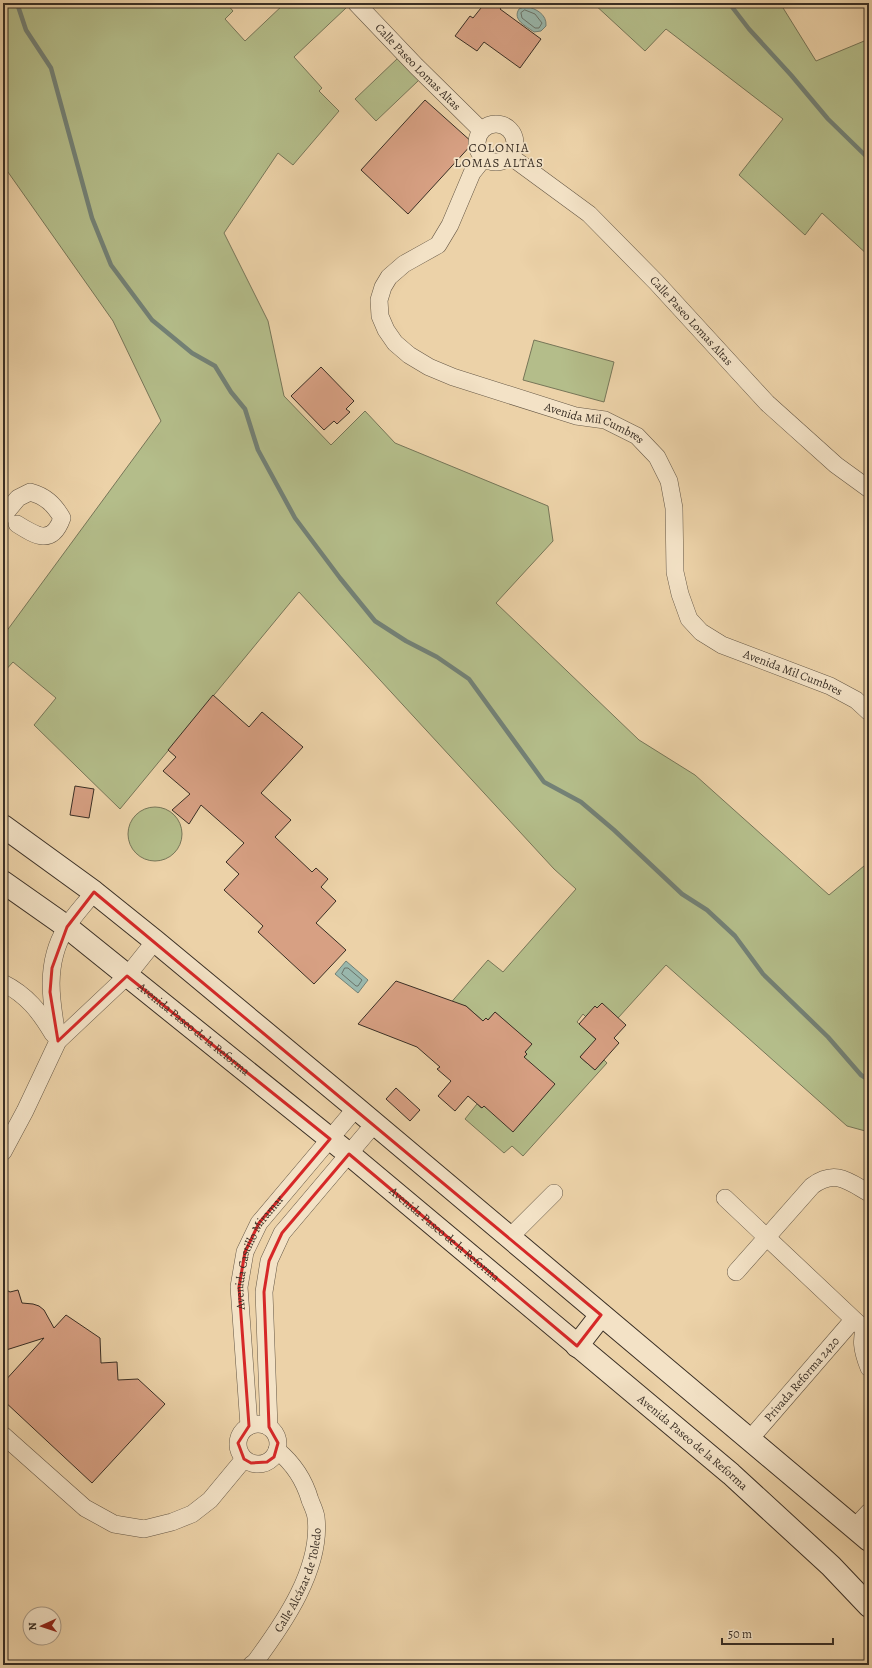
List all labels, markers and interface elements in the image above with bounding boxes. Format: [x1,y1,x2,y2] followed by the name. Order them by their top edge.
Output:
[371,20,465,114] street label: Calle Paseo Lomas Altas
[454,139,544,171] district label: COLONIA LOMAS ALTAS
[646,272,737,369] street label: Calle Paseo Lomas Altas
[542,398,648,447] street label: Avenida Mil Cumbres
[740,646,846,699] street label: Avenida Mil Cumbres
[134,978,254,1079] street label: Avenida Paseo de la Reforma
[385,1182,504,1285] street label: Avenida Paseo de la Reforma
[231,1191,288,1311] street label: Avenida Castillo Miramar
[760,1333,843,1425] street label: Privada Reforma 2420
[634,1391,752,1494] street label: Avenida Paseo de la Reforma
[270,1528,325,1635] street label: Calle Alcázar de Toledo
[22,1606,62,1646] north arrow
[722,1620,833,1646] scale bar
[25,1622,40,1631] text: N
[728,1626,752,1642] text: 50 m

